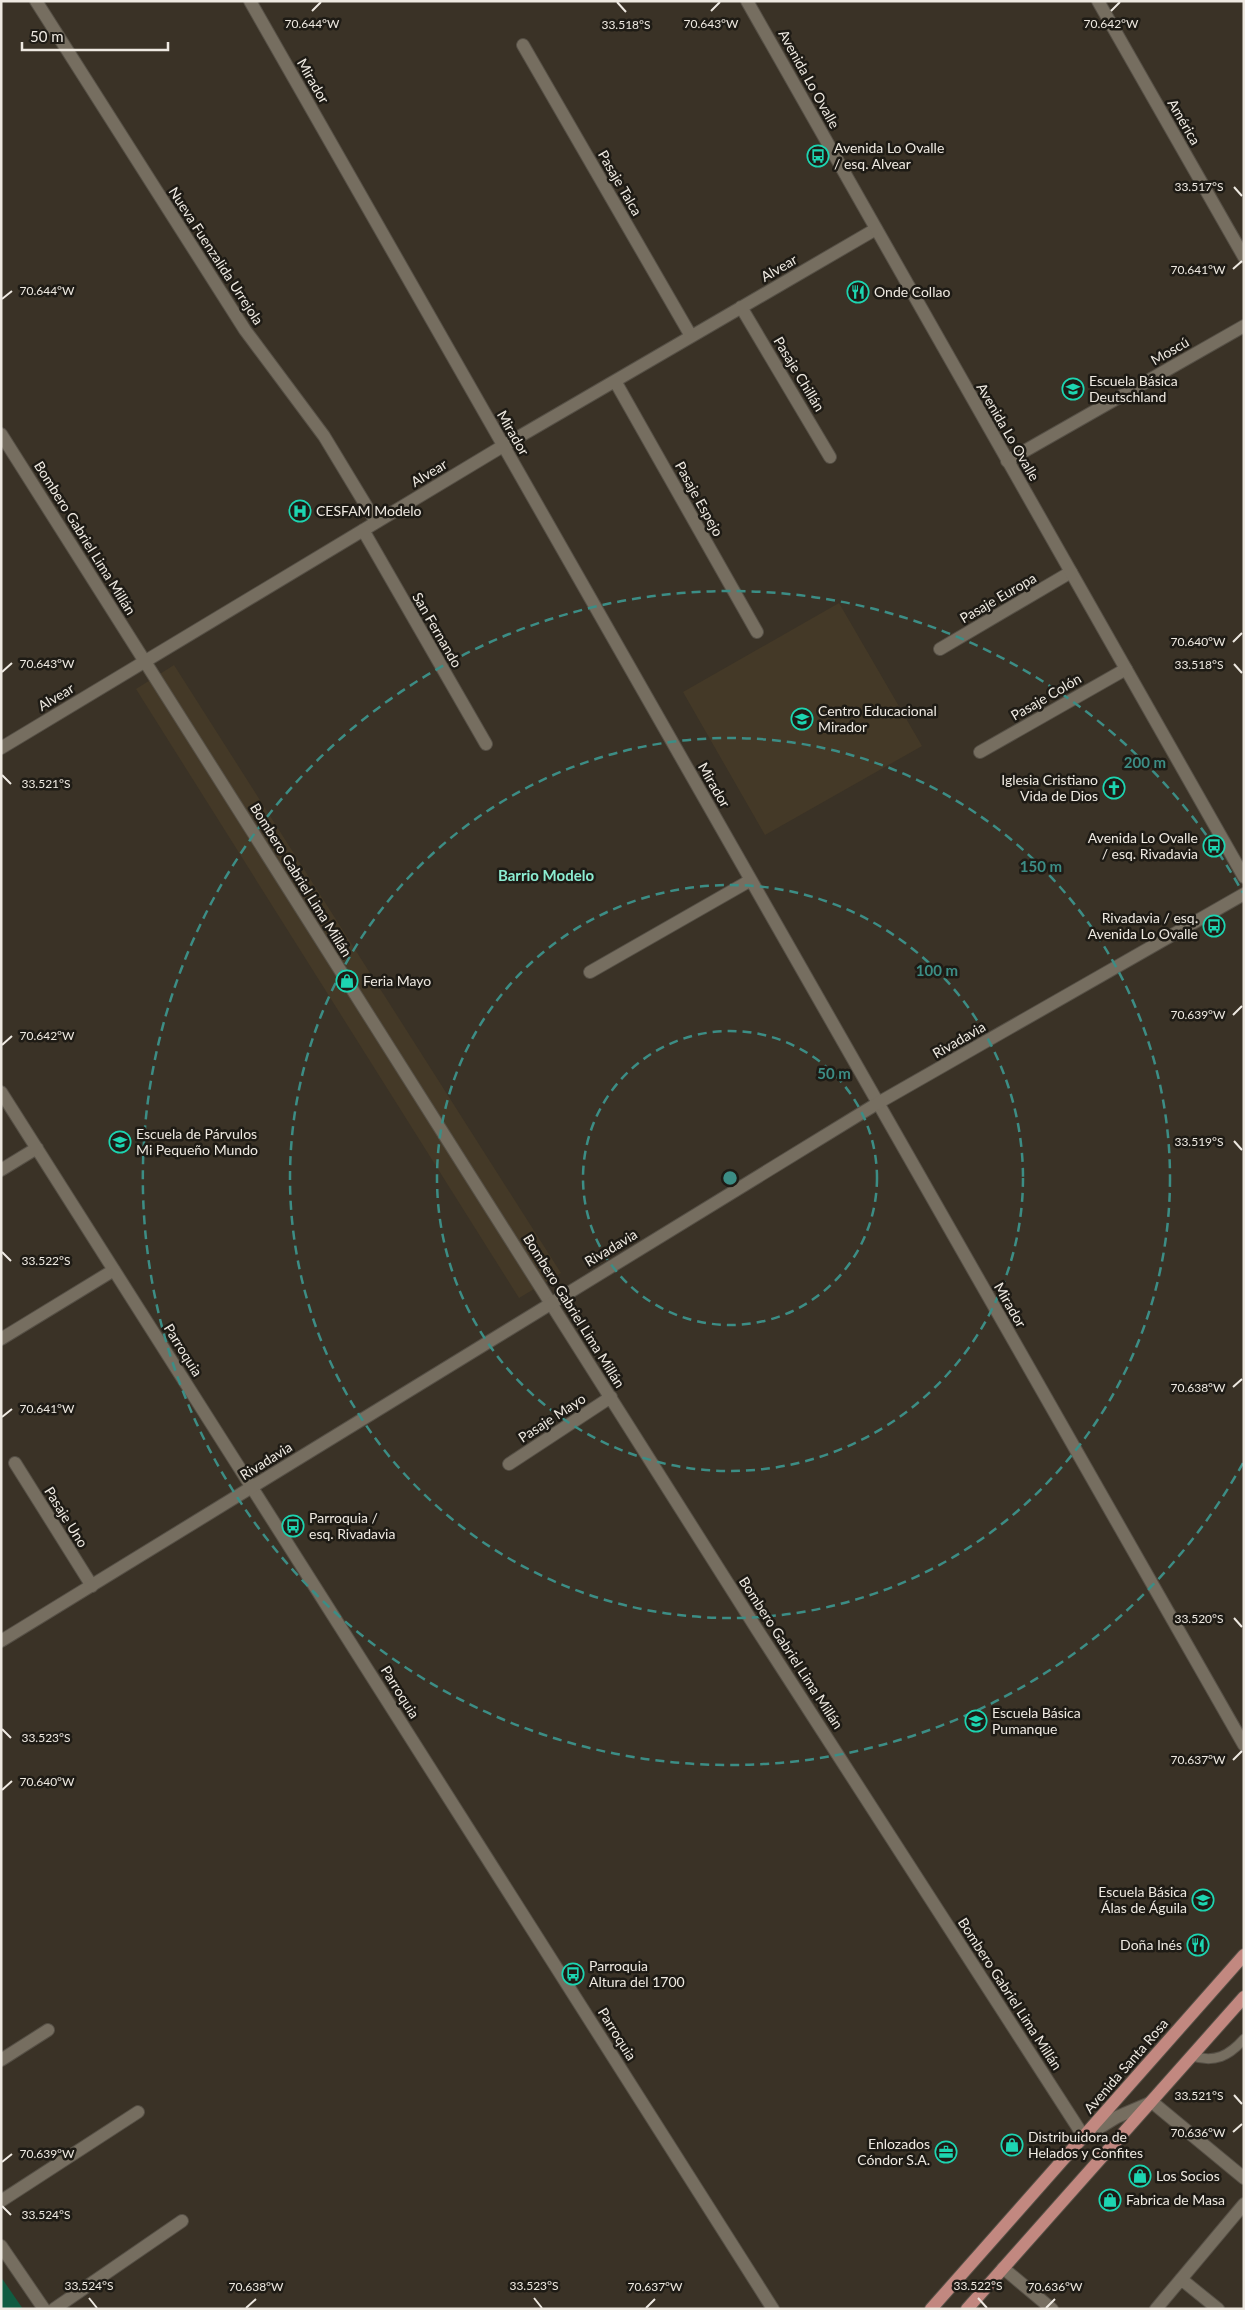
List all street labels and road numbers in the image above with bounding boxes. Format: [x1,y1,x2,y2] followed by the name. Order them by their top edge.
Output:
[775,26,844,131] street label: Avenida Lo Ovalle
[294,55,333,106] street label: Mirador
[1164,96,1204,148] street label: América
[595,147,646,218] street label: Pasaje Talca
[165,184,267,328] street label: Nueva Fuenzalida Urrejola
[758,250,800,285] street label: Alvear
[770,333,828,414] street label: Pasaje Chillán
[1148,333,1192,368] street label: Moscú
[973,380,1043,484] street label: Avenida Lo Ovalle
[494,407,533,458] street label: Mirador
[408,455,450,490] street label: Alvear
[31,458,140,618] street label: Bombero Gabriel Lima Millán
[672,458,727,539] street label: Pasaje Espejo
[956,569,1039,626] street label: Pasaje Europa
[409,589,466,670] street label: San Fernando
[1007,670,1084,724] street label: Pasaje Colón
[35,679,77,714] street label: Alvear
[695,759,734,810] street label: Mirador
[247,800,356,960] street label: Bombero Gabriel Lima Millán
[929,1018,988,1061] street label: Rivadavia
[581,1225,640,1270] street label: Rivadavia
[520,1231,629,1391] street label: Bombero Gabriel Lima Millán
[991,1279,1030,1330] street label: Mirador
[161,1320,206,1379] street label: Parroquia
[515,1389,589,1446] street label: Pasaje Mayo
[237,1438,295,1483] street label: Rivadavia
[41,1483,92,1550] street label: Pasaje Uno
[736,1573,847,1732] street label: Bombero Gabriel Lima Millán
[378,1662,423,1721] street label: Parroquia
[955,1914,1066,2073] street label: Bombero Gabriel Lima Millán
[595,2004,640,2063] street label: Parroquia
[1080,2015,1171,2116] street label: Avenida Santa Rosa

